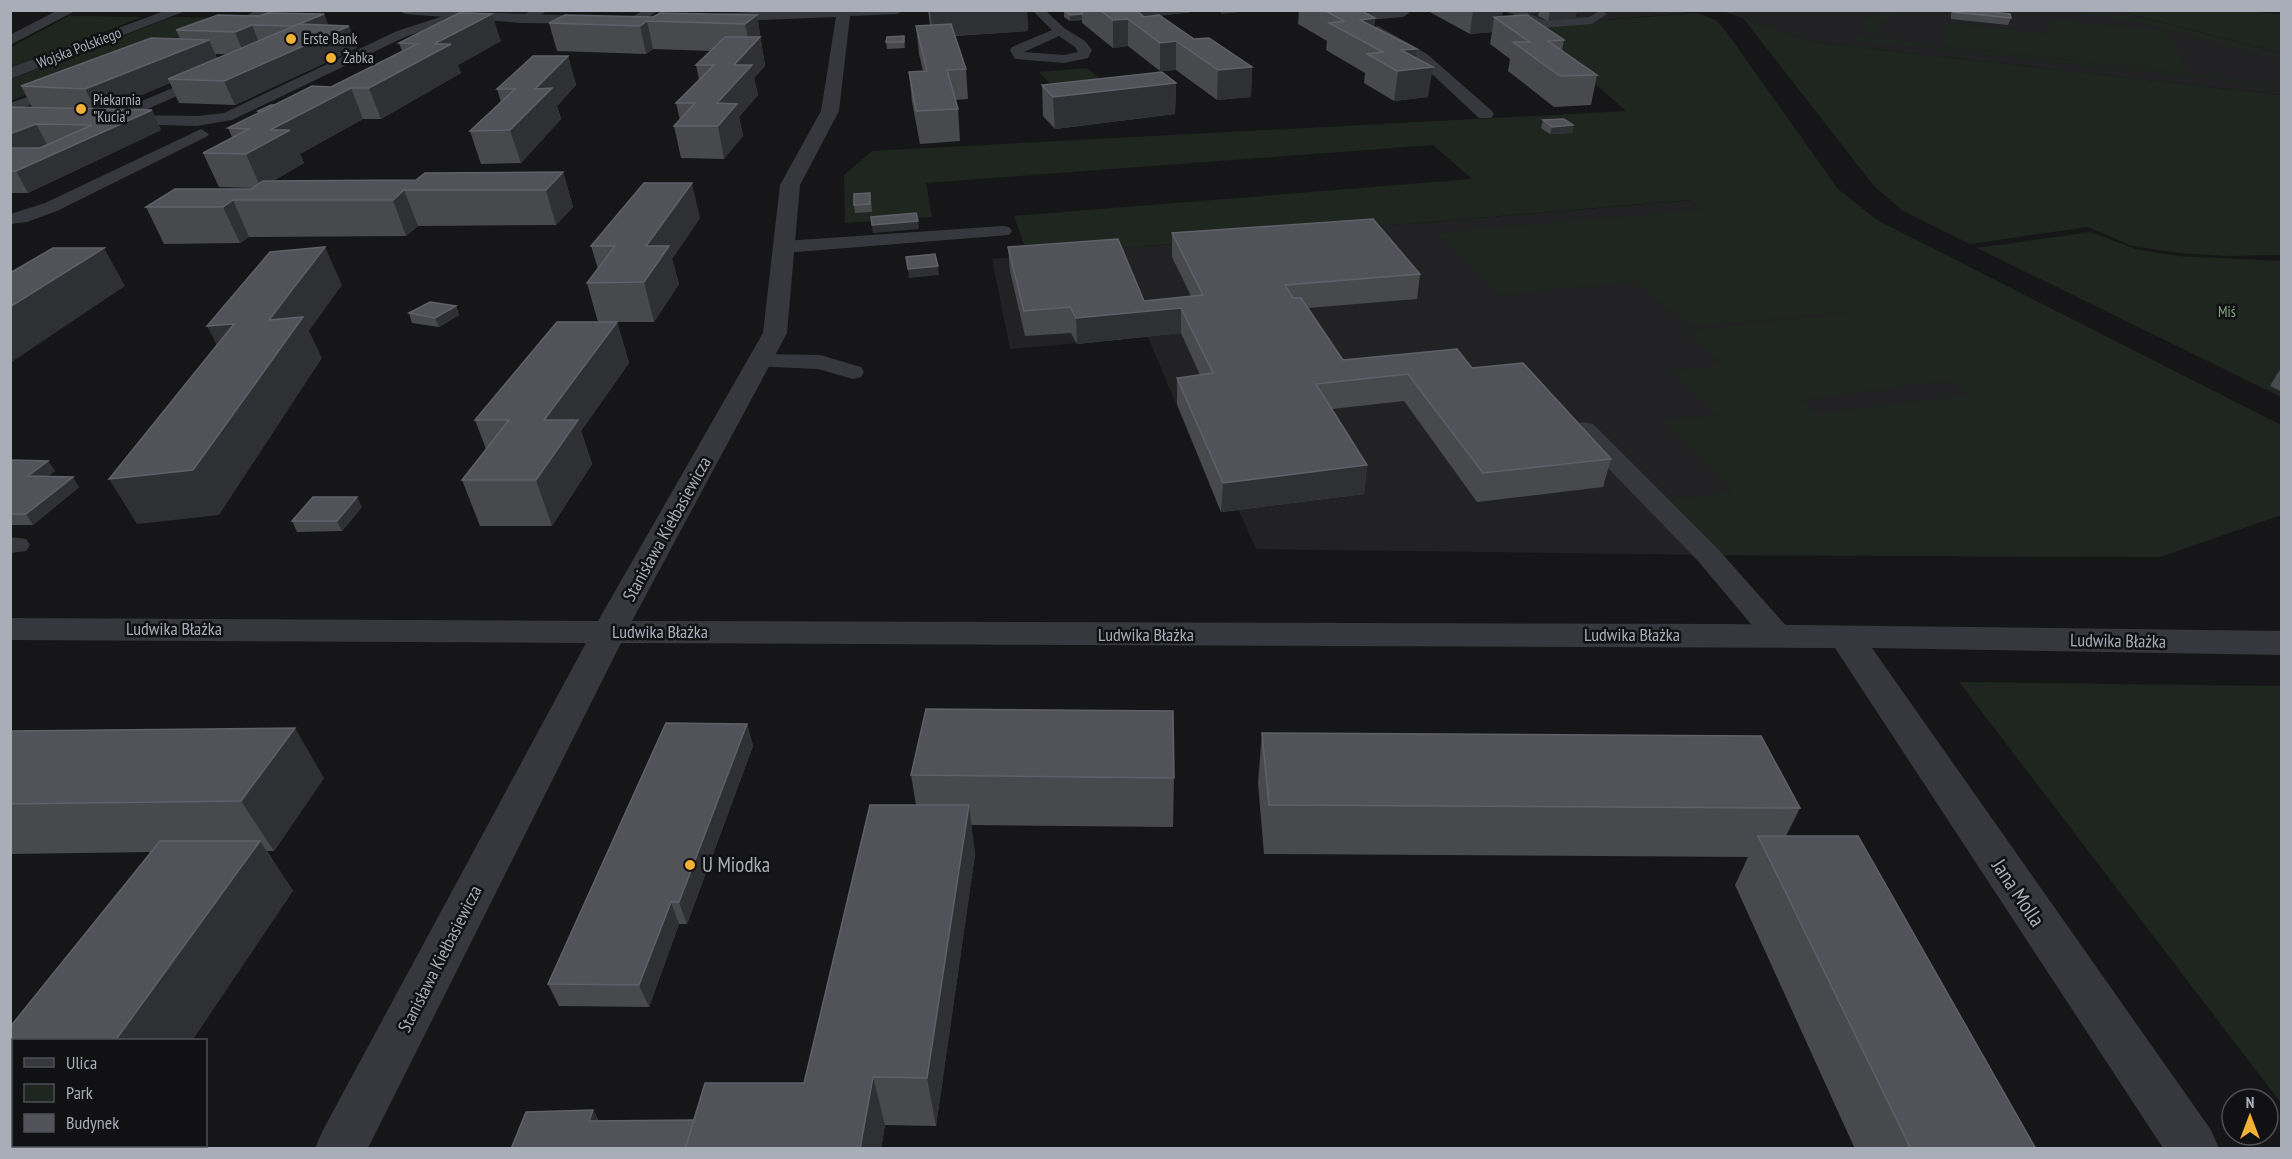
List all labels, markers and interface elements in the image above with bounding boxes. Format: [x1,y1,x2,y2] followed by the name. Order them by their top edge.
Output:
[34,23,124,72] street label: Wojska Polskiego
[303,29,358,48] place label: Erste Bank
[284,32,298,46] marker: Erste Bank
[343,48,374,67] place label: Żabka
[324,51,338,65] marker: Żabka
[93,90,141,126] place label: Piekarnia "Kucia"
[74,102,88,116] marker: Piekarnia "Kucia"
[2218,302,2236,321] park label: Miś
[617,452,716,605] street label: Stanisława Kiełbasiewicza
[126,617,222,640] street label: Ludwika Błażka
[612,620,708,643] street label: Ludwika Błażka
[1098,623,1194,646] street label: Ludwika Błażka
[1584,623,1680,646] street label: Ludwika Błażka
[2070,628,2166,653] street label: Ludwika Błażka
[702,851,770,878] place label: U Miodka
[1985,853,2051,932] street label: Jana Molla
[683,858,697,872] marker: U Miodka
[393,881,487,1036] street label: Stanisława Kiełbasiewicza
[12,1039,207,1147] legend
[66,1051,97,1074] text: Ulica
[66,1081,93,1104] text: Park
[2220,1087,2280,1147] north arrow
[2246,1092,2254,1112] text: N
[66,1111,119,1134] text: Budynek

